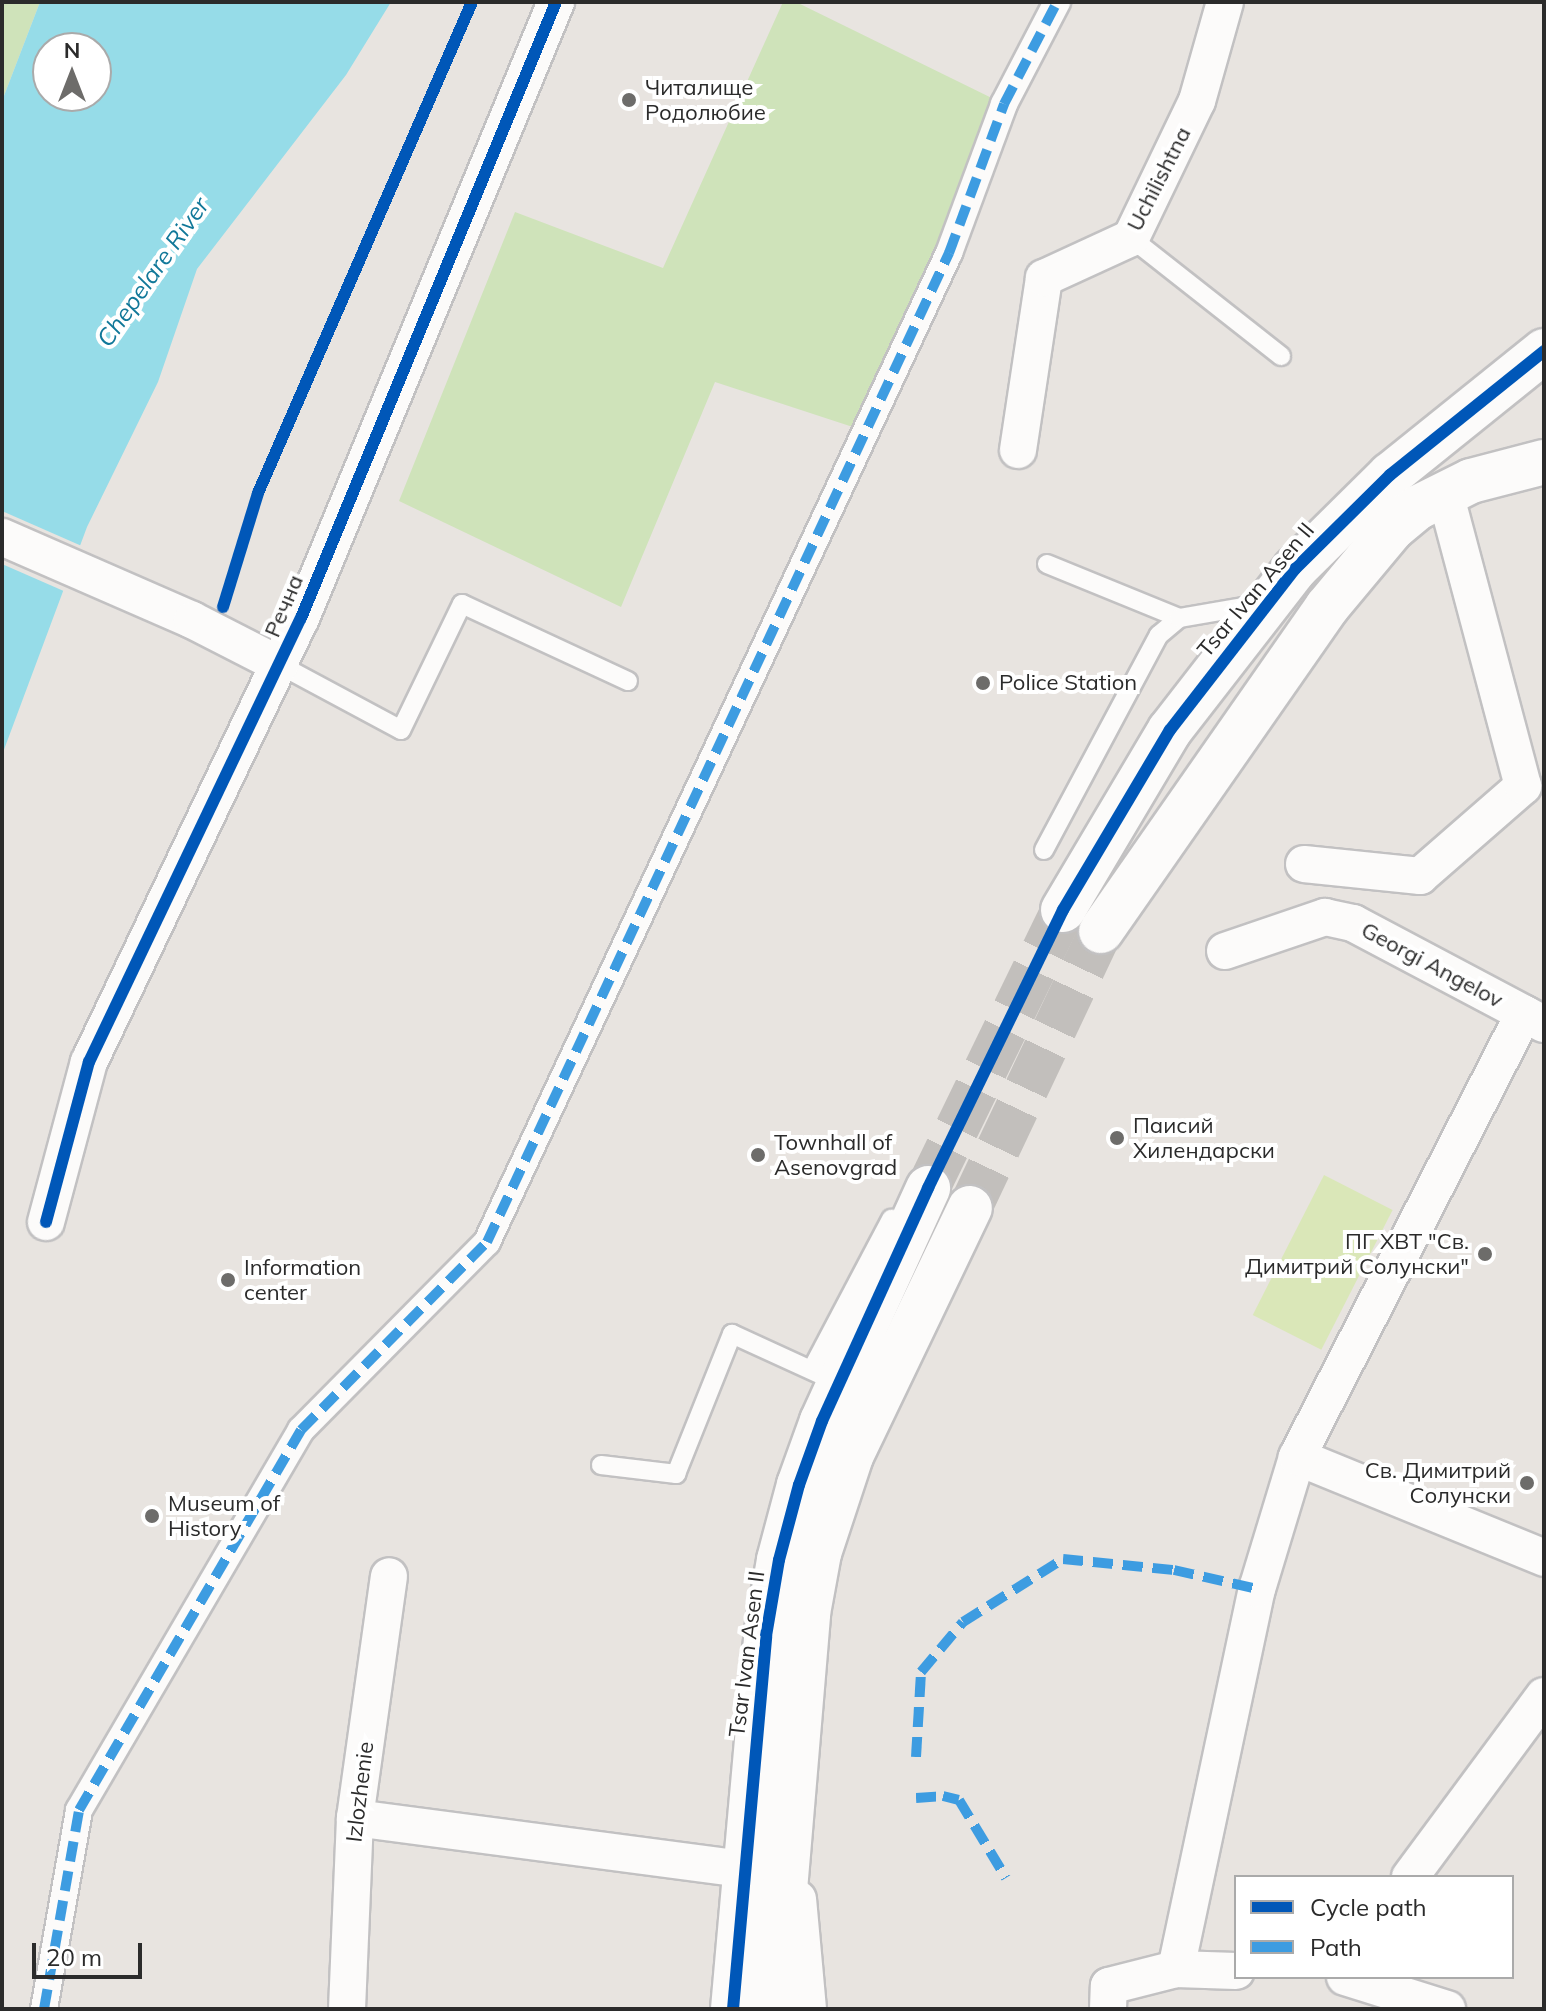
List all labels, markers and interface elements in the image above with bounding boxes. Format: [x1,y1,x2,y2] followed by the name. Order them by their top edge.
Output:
[32,32,112,112] north arrow
[64,36,80,64] text: N
[645,74,766,126] place label: Читалище Родолюбие
[620,91,638,109] marker: Читалище Родолюбие
[1122,123,1196,235] street label: Uchilishtna
[91,192,215,352] water label: Chepelare River
[1192,517,1320,663] street label: Tsar Ivan Asen II
[259,571,309,641] street label: Речна
[999,670,1137,696] place label: Police Station
[974,674,992,692] marker: Police Station
[1357,917,1507,1013] street label: Georgi Angelov
[1133,1112,1275,1164] place label: Паисий Хилендарски
[774,1129,897,1180] place label: Townhall of Asenovgrad
[1108,1129,1126,1147] marker: Паисий Хилендарски
[749,1146,767,1164] marker: Townhall of Asenovgrad
[1245,1228,1469,1280] place label: ПГ ХВТ "Св. Димитрий Солунски"
[1476,1245,1494,1263] marker: ПГ ХВТ "Св. Димитрий Солунски"
[244,1254,361,1306] place label: Information center
[219,1271,237,1289] marker: Information center
[1365,1457,1511,1508] place label: Св. Димитрий Солунски
[1518,1474,1536,1492] marker: Св. Димитрий Солунски
[168,1490,280,1542] place label: Museum of History
[143,1507,161,1525] marker: Museum of History
[724,1569,770,1739] street label: Tsar Ivan Asen II
[341,1740,379,1844] street label: Izlozhenie
[1234,1875,1514,1979] legend
[1310,1892,1427,1922] text: Cycle path
[36,1927,146,1977] scale bar
[1310,1932,1362,1962] text: Path
[46,1942,102,1972] text: 20 m

